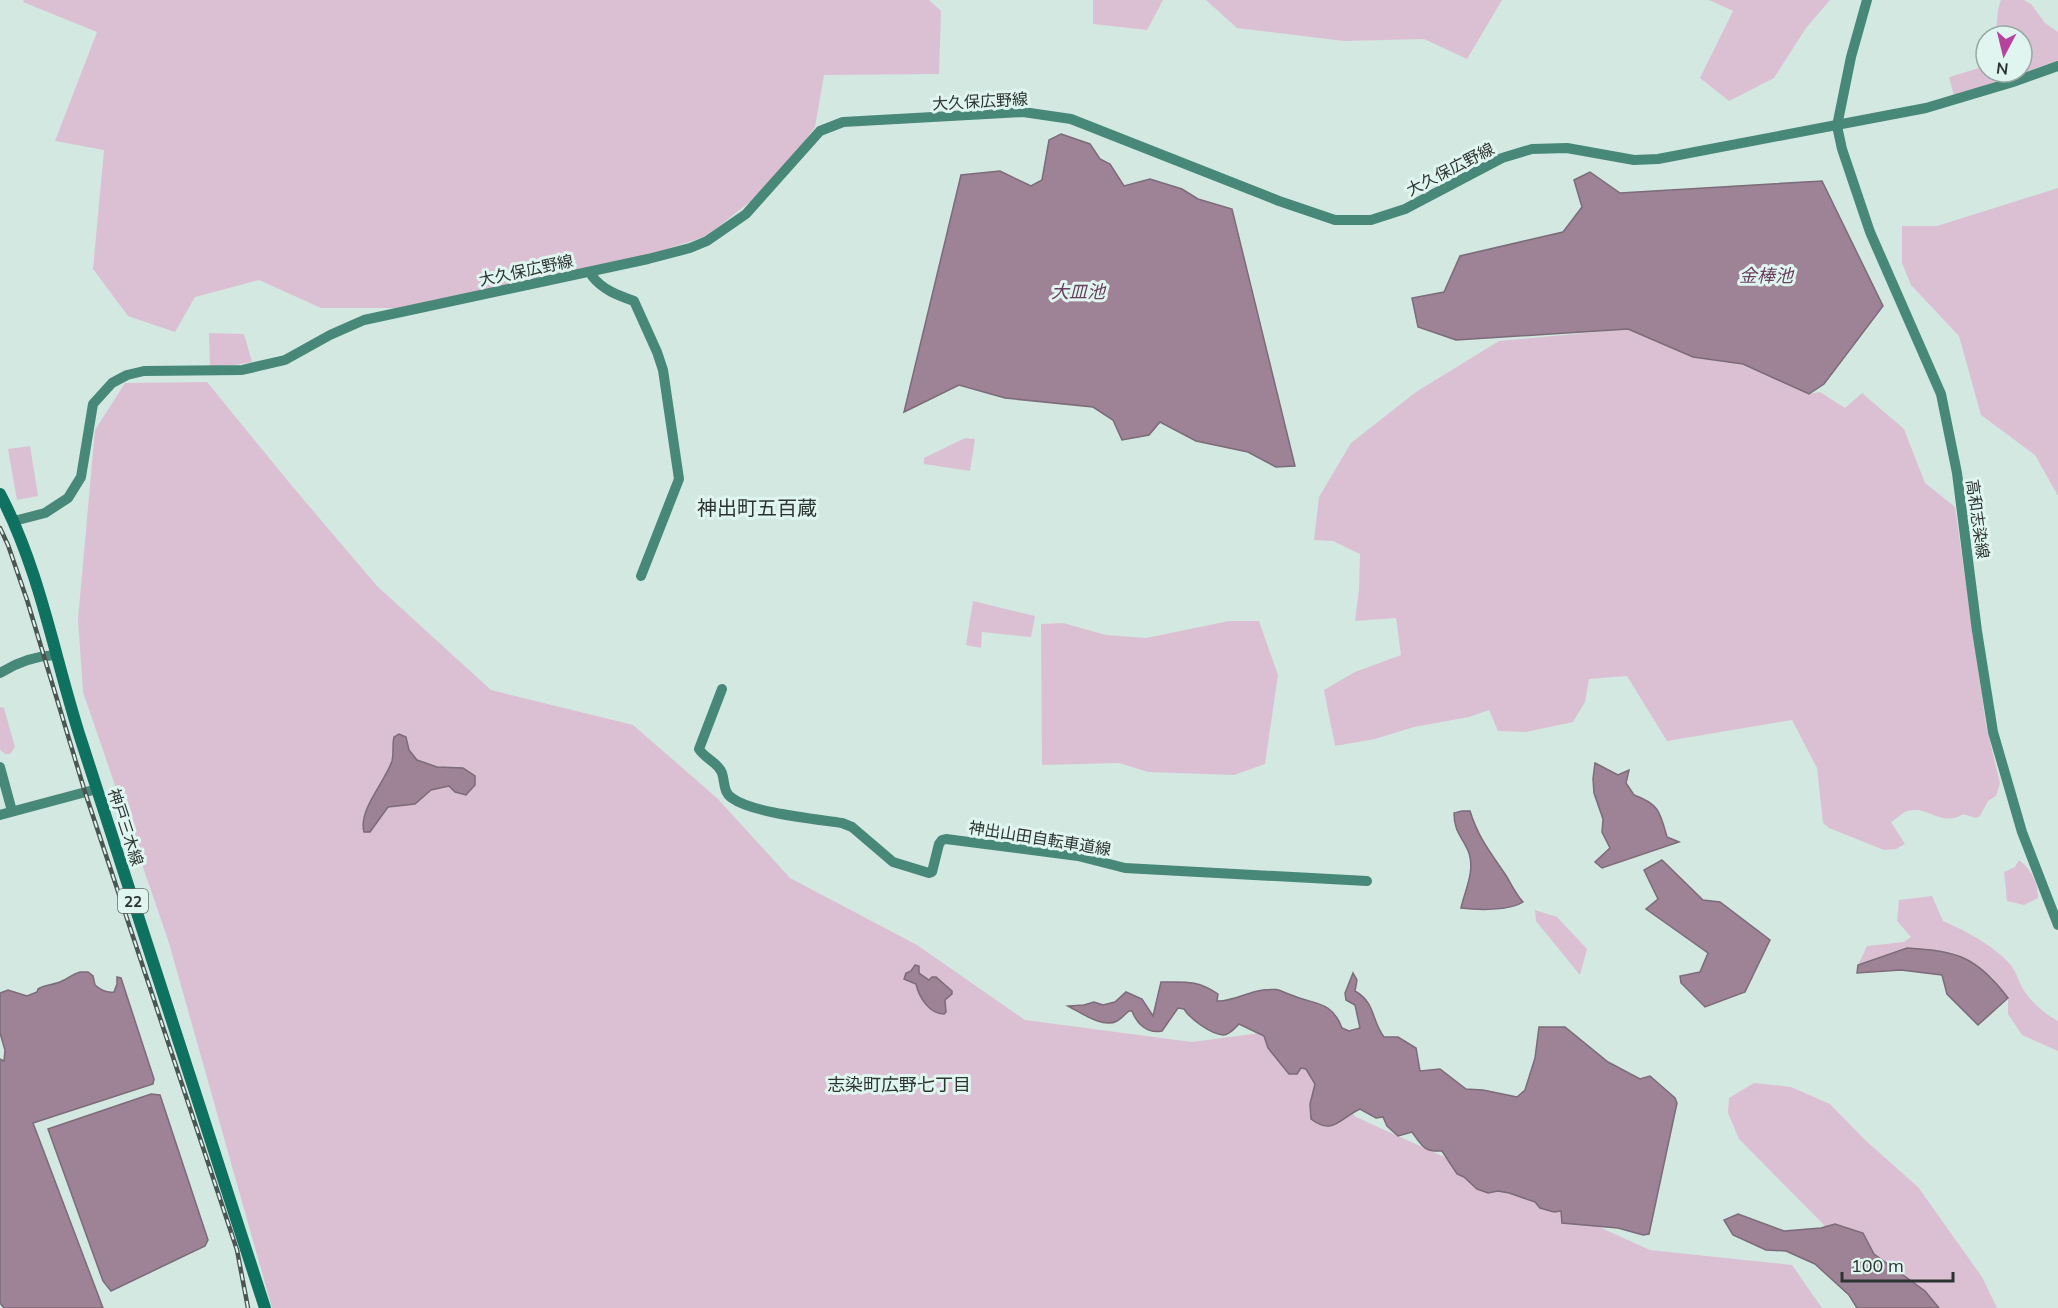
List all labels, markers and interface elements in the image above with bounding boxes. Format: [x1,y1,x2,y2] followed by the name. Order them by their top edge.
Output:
[1974,24,2034,84] north arrow
[1995,58,2009,80] text: N
[932,89,1028,113] street label: 大久保広野線
[1403,138,1497,200] street label: 大久保広野線
[477,250,575,290] street label: 大久保広野線
[1739,264,1795,287] water label: 金棒池
[1051,280,1107,303] water label: 大皿池
[1963,478,1993,560] street label: 高和志染線
[697,495,817,520] district label: 神出町五百蔵
[104,786,148,868] street label: 神戸三木線
[967,817,1113,859] street label: 神出山田自転車道線
[118,889,148,913] road number: 22
[827,1073,971,1096] district label: 志染町広野七丁目
[1842,1245,1953,1283] scale bar
[1851,1254,1904,1277] text: 100 m

